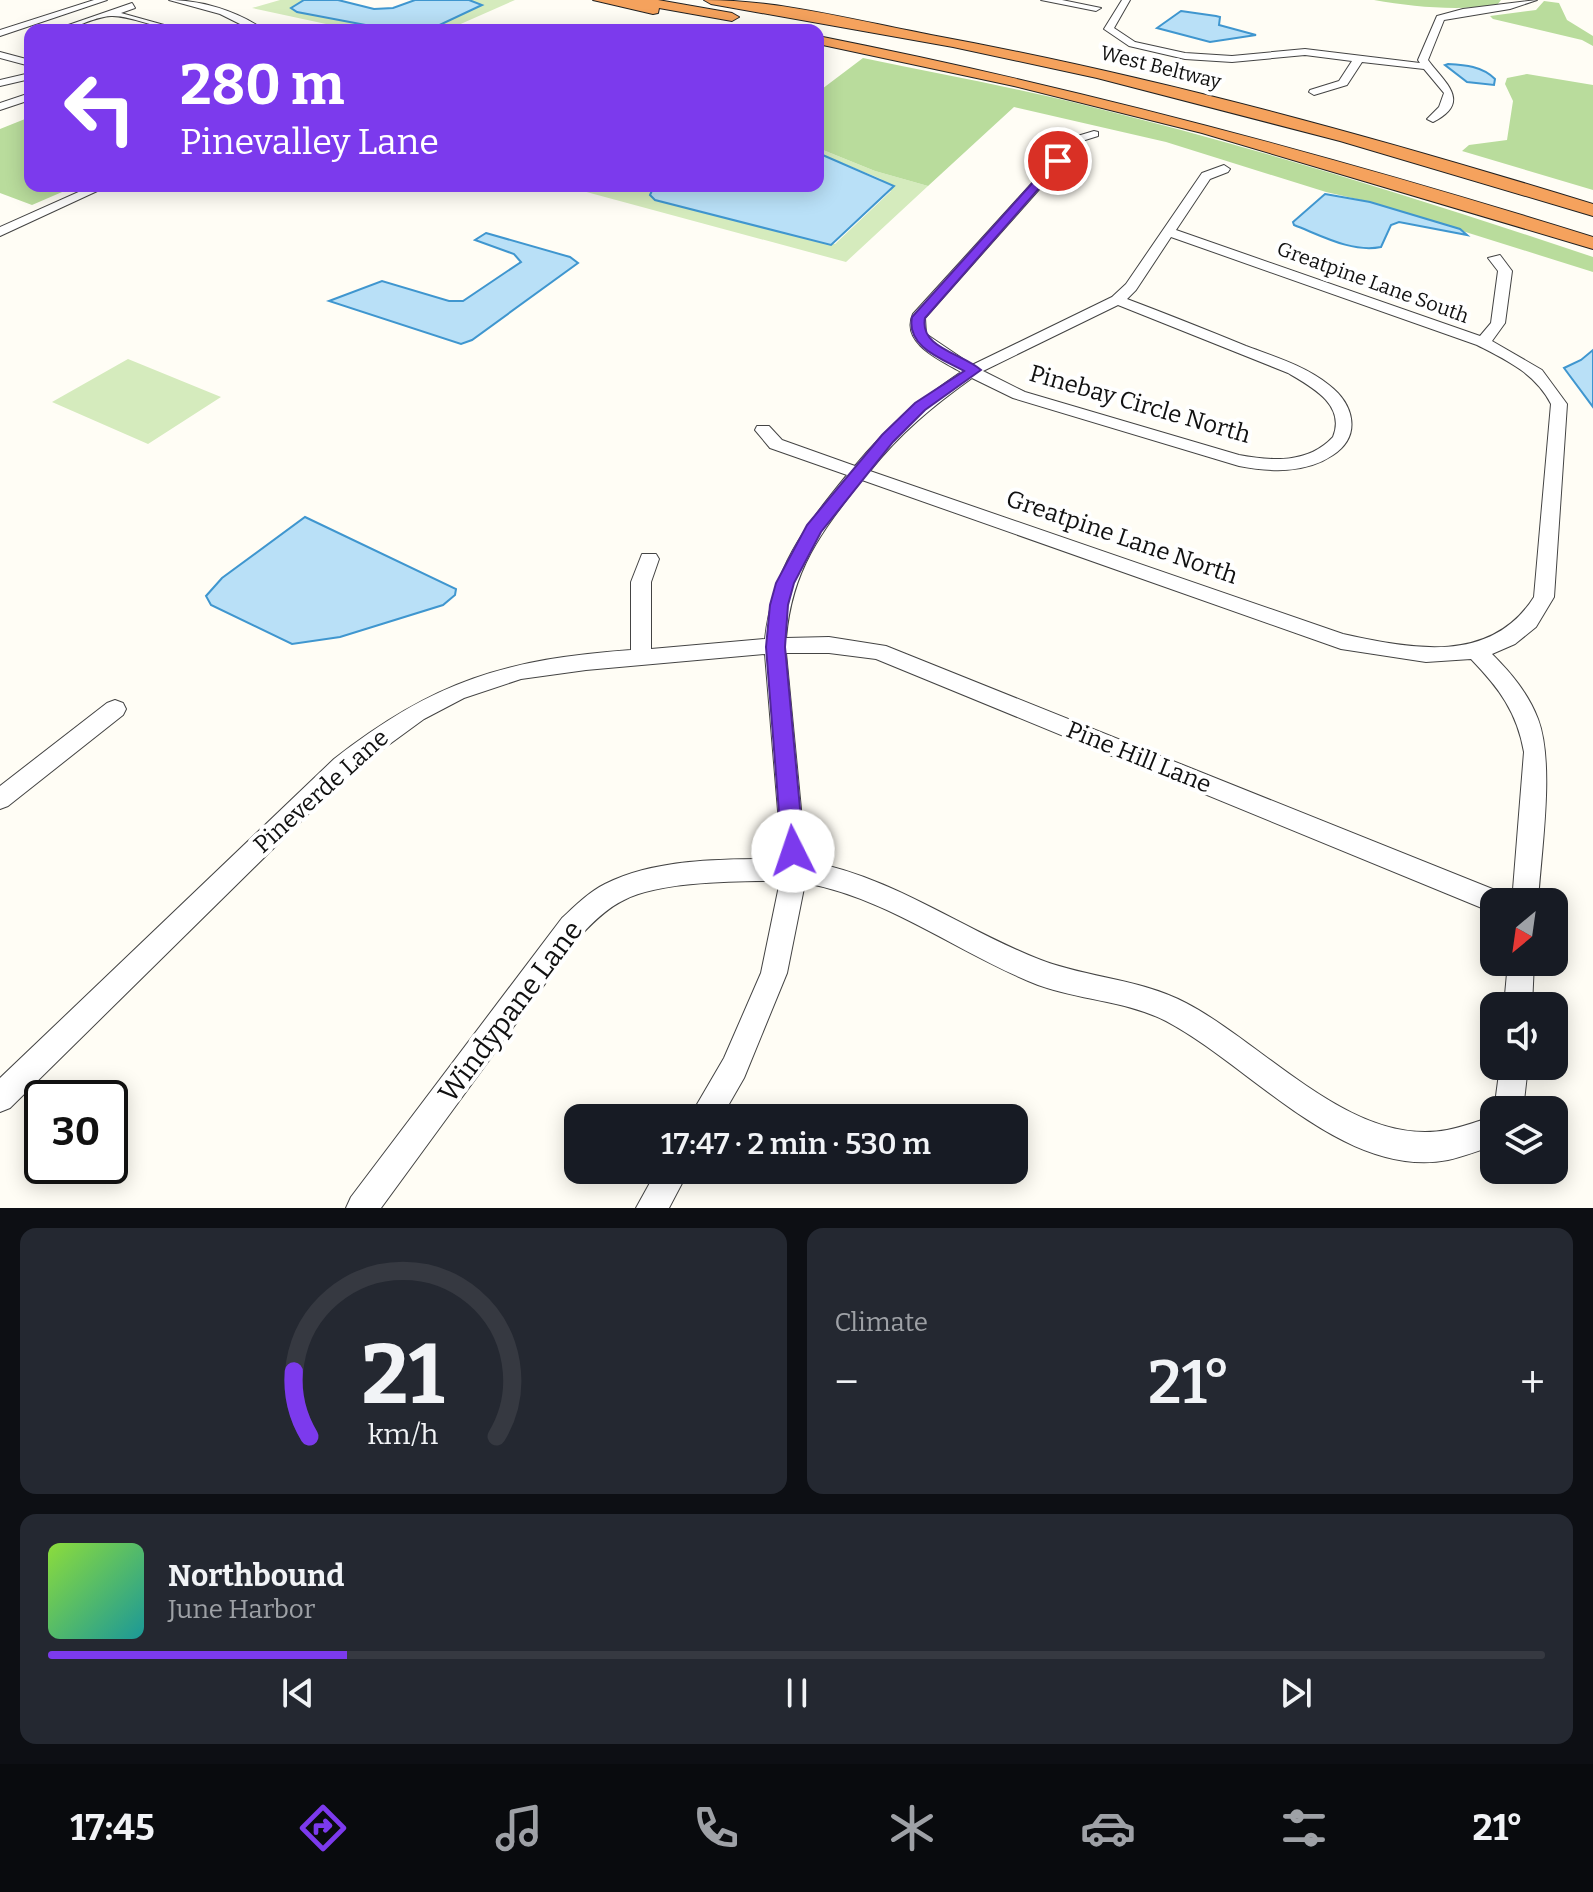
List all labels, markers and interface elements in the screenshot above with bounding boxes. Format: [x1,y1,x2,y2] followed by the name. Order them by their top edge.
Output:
[1098,40,1224,94] street label: West Beltway
[180,52,344,119] text: 280 m
[48,56,152,160] icon: left
[180,120,439,164] text: Pinevalley Lane
[1024,127,1092,195] pin
[1036,139,1080,183] icon: arrive
[1274,236,1473,328] street label: Greatpine Lane South
[1026,359,1254,449] street label: Pinebay Circle North
[1003,484,1241,590] street label: Greatpine Lane North
[1063,715,1215,799] street label: Pine Hill Lane
[248,723,394,859] street label: Pineverde Lane
[751,809,835,893] position arrow
[1480,888,1568,976] north arrow
[1480,888,1568,1184] map controls
[432,914,589,1108] street label: Windypane Lane
[1480,992,1568,1080] button: sound
[24,1080,128,1184] speed limit sign: 30
[1480,1096,1568,1184] button: layers
[661,1126,931,1162] text: 17:47 · 2 min · 530 m
[835,1307,928,1338] text: Climate
[362,1325,445,1425] text: 21
[1148,1347,1231,1419] text: 21°
[835,1356,859,1409] text: −
[1520,1356,1545,1409] text: +
[368,1417,439,1452] text: km/h
[168,1558,344,1594] text: Northbound
[168,1594,315,1625] text: June Harbor
[276,1671,320,1715] icon: previous
[775,1671,819,1715] icon: pause
[1274,1671,1318,1715] icon: next
[295,1800,351,1856] icon: directions
[491,1800,547,1856] icon: music
[688,1800,744,1856] icon: phone
[884,1800,940,1856] icon: climate
[1080,1800,1136,1856] icon: car
[1276,1800,1332,1856] icon: filters
[70,1806,155,1850] text: 17:45
[1473,1806,1523,1850] text: 21°

